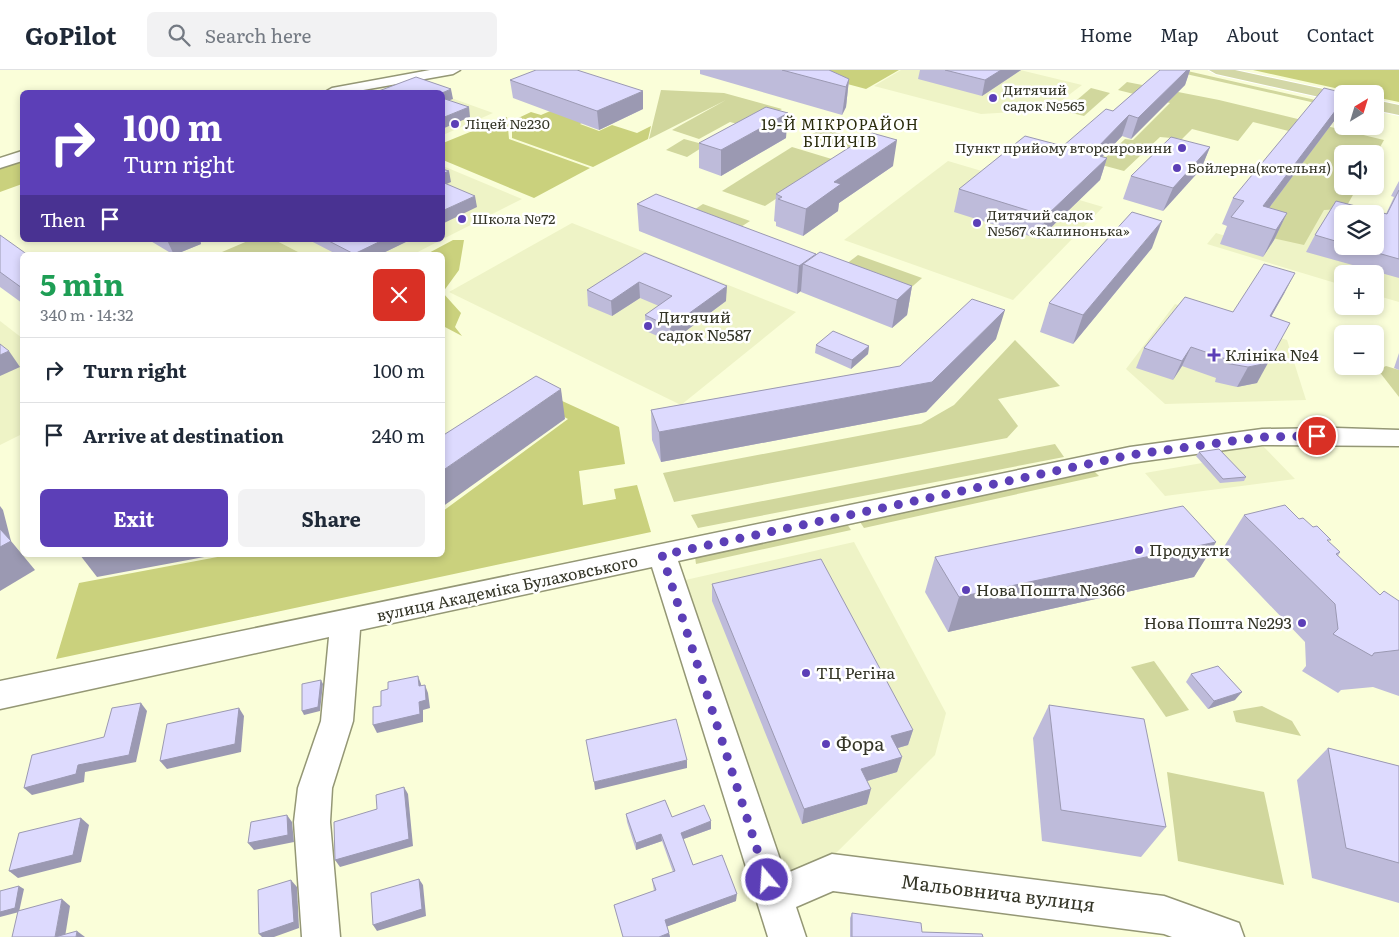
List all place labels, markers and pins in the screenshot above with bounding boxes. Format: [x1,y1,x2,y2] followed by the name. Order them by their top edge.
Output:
[1003,79,1085,115] place label: Дитячий садок №565
[987,92,999,104] marker: Дитячий садок №565
[465,113,550,133] place label: Ліцей №230
[449,118,461,130] marker: Ліцей №230
[955,137,1172,157] place label: Пункт прийому вторсировини
[1176,142,1188,154] marker: Пункт прийому вторсировини
[1187,157,1331,177] place label: Бойлерна(котельня)
[1171,162,1183,174] marker: Бойлерна(котельня)
[987,204,1130,240] place label: Дитячий садок №567 «Калинонька»
[472,208,555,228] place label: Школа №72
[456,213,468,225] marker: Школа №72
[971,217,983,229] marker: Дитячий садок №567 «Калинонька»
[658,304,751,346] place label: Дитячий садок №587
[642,320,654,332] marker: Дитячий садок №587
[1225,342,1319,366] place label: Клініка №4
[1207,348,1221,362] marker: Клініка №4
[1296,415,1338,457] pin
[1149,537,1230,561] place label: Продукти
[1133,544,1145,556] marker: Продукти
[976,577,1125,601] place label: Нова Пошта №366
[960,584,972,596] marker: Нова Пошта №366
[1144,610,1292,634] place label: Нова Пошта №293
[1296,617,1308,629] marker: Нова Пошта №293
[816,660,896,684] place label: ТЦ Регіна
[800,667,812,679] marker: ТЦ Регіна
[836,729,885,757] place label: Фора
[820,738,832,750] marker: Фора

